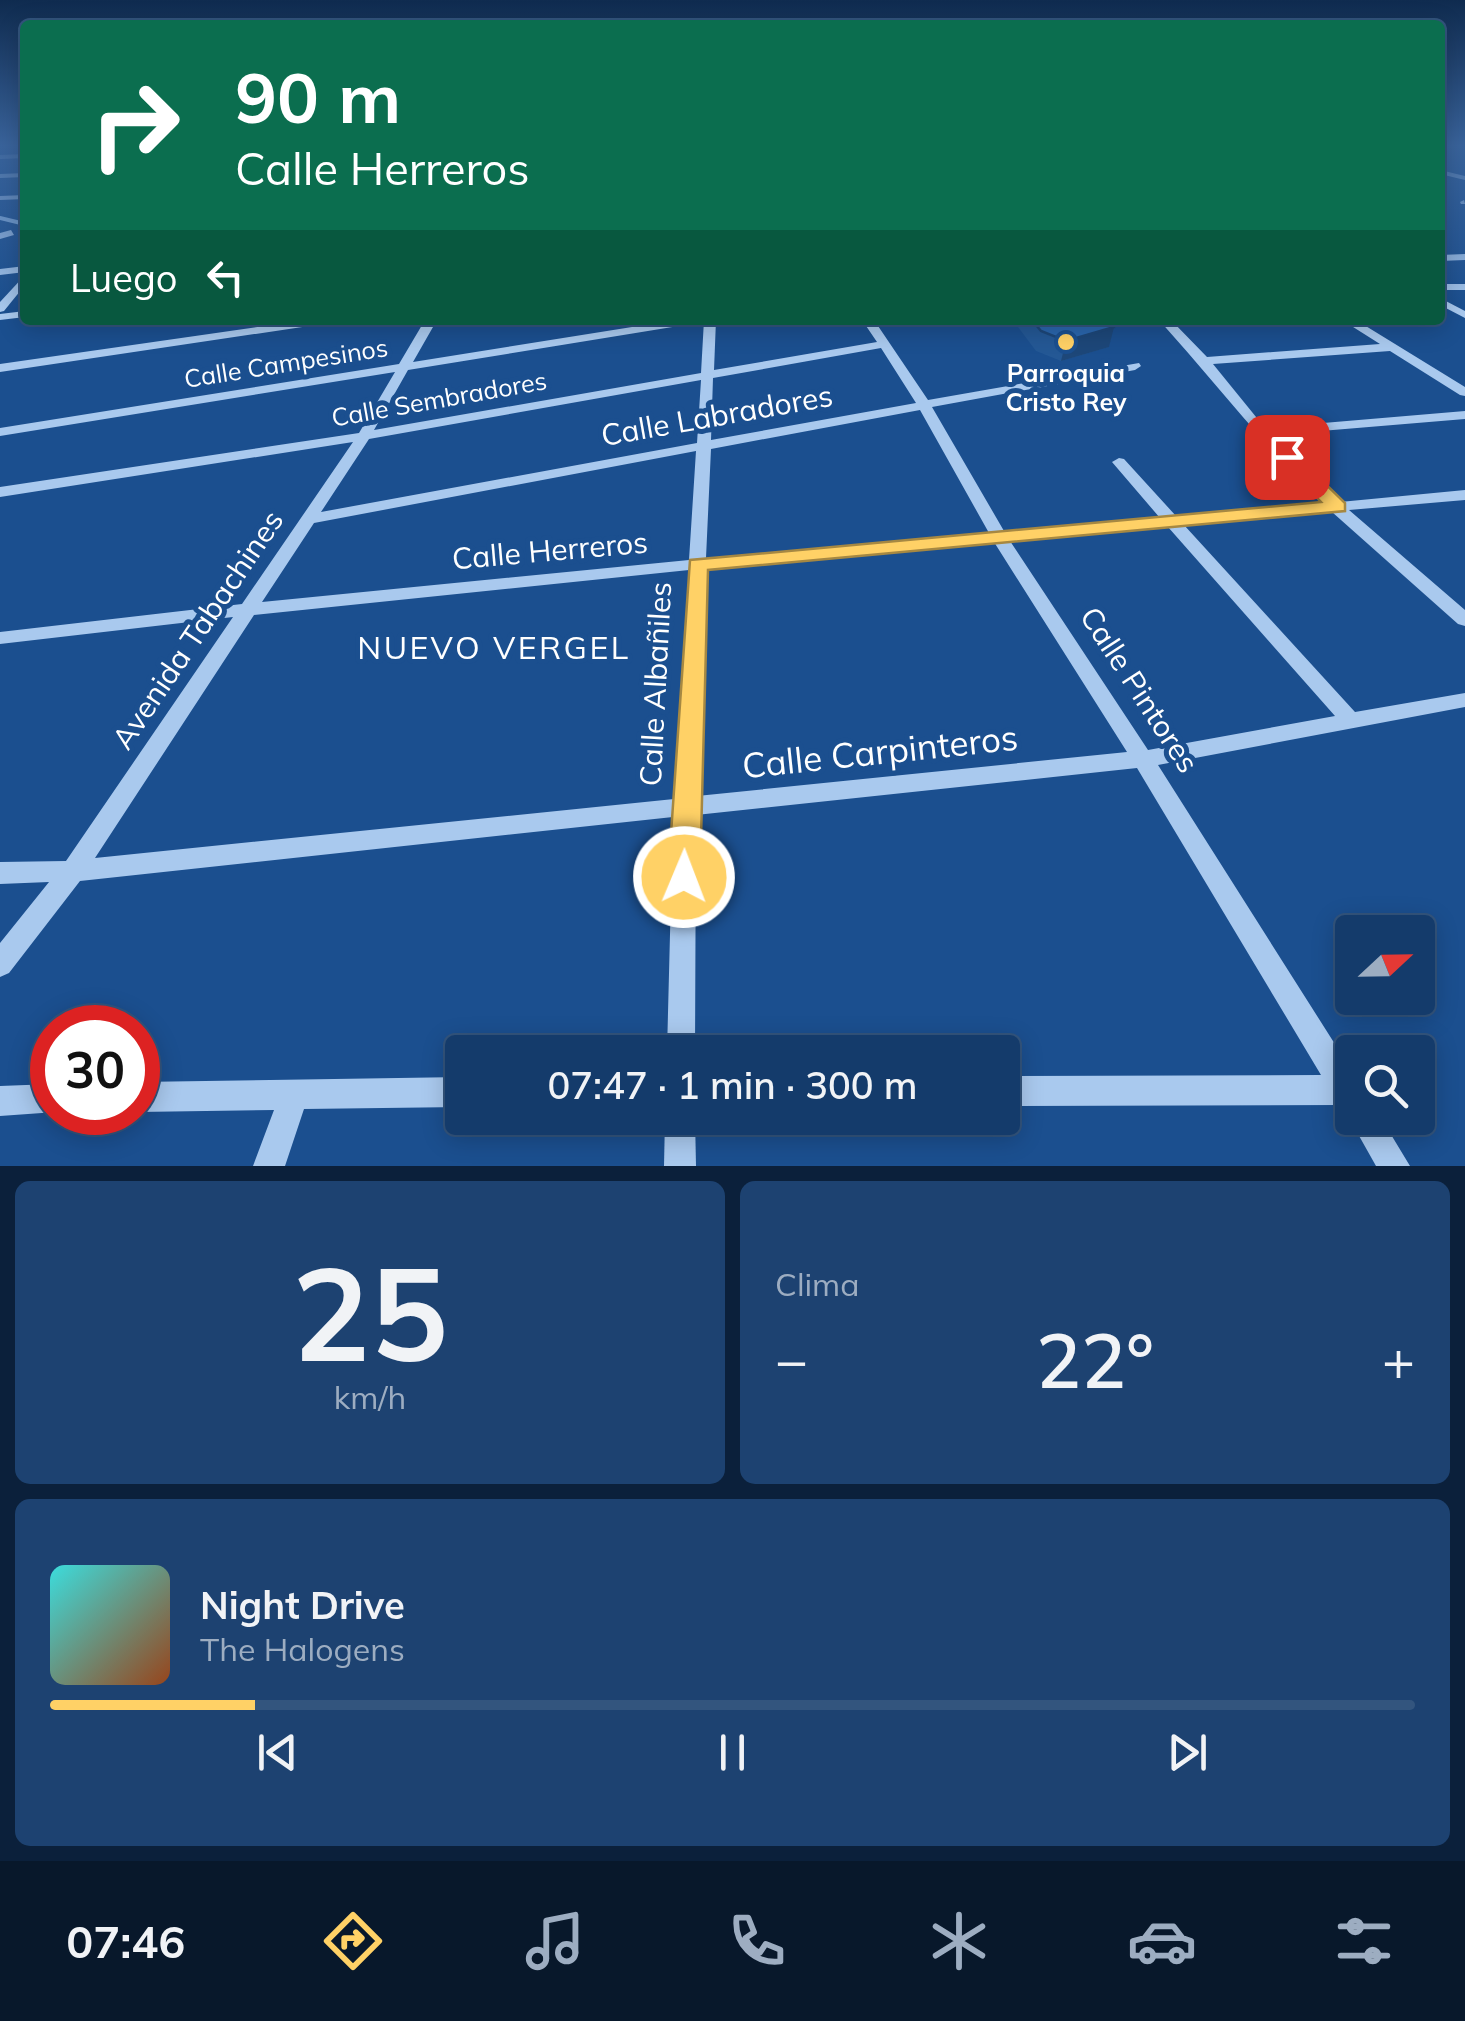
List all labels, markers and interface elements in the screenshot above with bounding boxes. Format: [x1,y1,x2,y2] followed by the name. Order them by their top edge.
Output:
[235,53,401,141] text: 90 m
[70,60,200,190] icon: right
[235,140,530,196] text: Calle Herreros
[198,250,253,305] icon: left
[70,254,178,302] text: Luego
[182,331,390,394] street label: Calle Campesinos
[1055,331,1077,353] marker: Parroquia Cristo Rey
[1005,357,1127,417] place label: Parroquia Cristo Rey
[329,364,549,433] street label: Calle Sembradores
[598,376,836,454] street label: Calle Labradores
[1245,415,1330,500] pin
[1260,430,1315,485] icon: arrive
[103,503,291,756] street label: Avenida Tabachines
[450,523,649,577] street label: Calle Herreros
[631,581,679,787] street label: Calle Albañiles
[1072,599,1208,780] street label: Calle Pintores
[357,627,631,667] district label: NUEVO VERGEL
[740,715,1020,787] street label: Calle Carpinteros
[632,825,736,929] position arrow
[1335,915,1435,1015] north arrow
[1335,915,1435,1135] map controls
[30,1005,160,1135] speed limit sign: 30
[1335,1035,1435,1135] button: search
[547,1061,918,1109] text: 07:47 · 1 min · 300 m
[292,1230,448,1394] text: 25
[775,1264,859,1304] text: Clima
[1036,1313,1154,1407] text: 22°
[775,1325,808,1394] text: −
[1382,1325,1415,1394] text: +
[334,1377,406,1417] text: km/h
[200,1581,405,1629] text: Night Drive
[200,1629,405,1669] text: The Halogens
[250,1725,305,1780] icon: previous
[705,1725,760,1780] icon: pause
[1160,1725,1215,1780] icon: next
[318,1906,388,1976] icon: directions
[520,1906,590,1976] icon: music
[722,1906,792,1976] icon: phone
[924,1906,994,1976] icon: climate
[1127,1906,1197,1976] icon: car
[1329,1906,1399,1976] icon: filters
[66,1913,185,1969] text: 07:46

